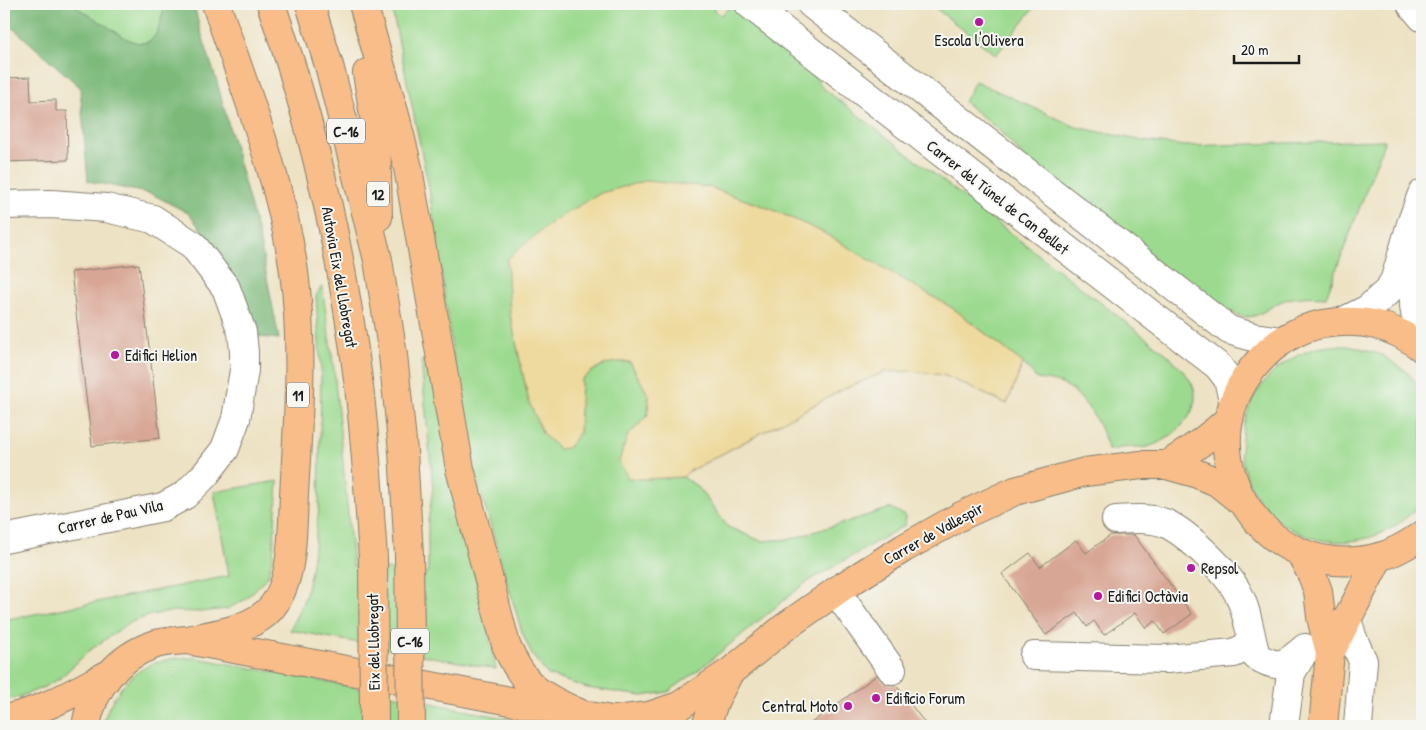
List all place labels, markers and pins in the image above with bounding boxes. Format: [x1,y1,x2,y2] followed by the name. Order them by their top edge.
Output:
[973,16,985,28] marker: Escola l'Olivera
[935,29,1023,51] place label: Escola l'Olivera
[125,344,197,366] place label: Edifici Helion
[109,349,121,361] marker: Edifici Helion
[1201,557,1239,579] place label: Repsol
[1185,562,1197,574] marker: Repsol
[1108,585,1188,607] place label: Edifici Octàvia
[1092,590,1104,602] marker: Edifici Octàvia
[886,687,965,709] place label: Edificio Forum
[870,692,882,704] marker: Edificio Forum
[762,695,839,717] place label: Central Moto
[842,700,854,712] marker: Central Moto

